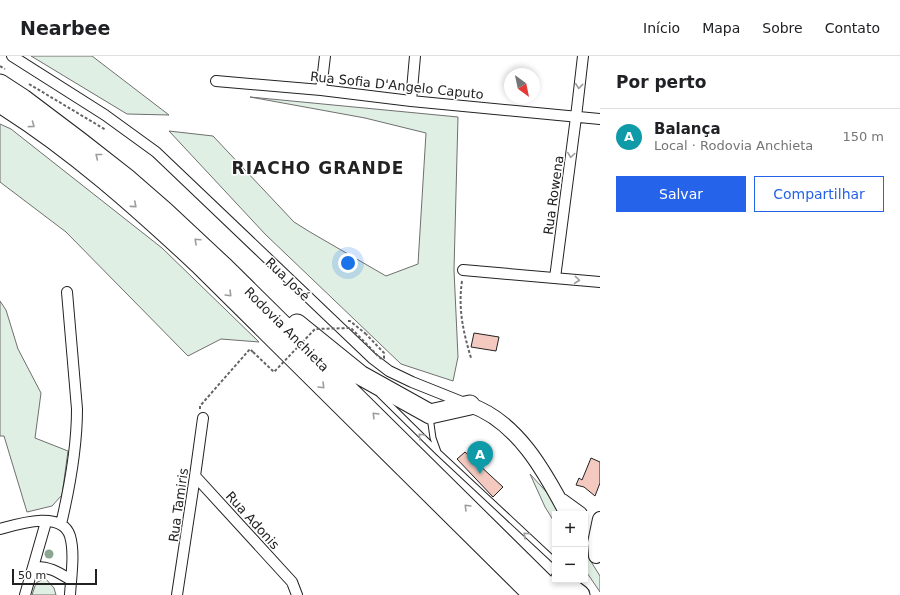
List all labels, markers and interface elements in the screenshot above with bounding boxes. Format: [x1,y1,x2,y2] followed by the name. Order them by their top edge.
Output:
[20,17,110,39] text: Nearbee
[643,20,680,36] text: Início
[702,20,740,36] text: Mapa
[762,20,803,36] text: Sobre
[825,20,880,36] text: Contato
[504,68,540,104] north arrow
[309,69,485,102] street label: Rua Sofia D'Angelo Caputo
[616,72,706,92] text: Por perto
[575,83,584,89] one-way arrow
[28,120,35,127] one-way arrow
[654,120,721,138] text: Balança
[624,129,634,144] text: A
[842,129,884,144] text: 150 m
[654,138,813,153] text: Local · Rodovia Anchieta
[567,152,576,158] one-way arrow
[96,154,103,161] one-way arrow
[540,154,566,236] street label: Rua Rowena
[232,158,404,178] district label: RIACHO GRANDE
[616,176,746,212] button: Salvar
[754,176,884,212] button: Compartilhar
[130,201,137,208] one-way arrow
[194,238,202,246] one-way arrow
[338,253,358,273] your location
[263,255,313,304] street label: Rua José
[574,275,580,284] one-way arrow
[241,284,332,375] street label: Rodovia Anchieta
[224,289,232,297] one-way arrow
[317,381,325,389] one-way arrow
[372,412,380,420] one-way arrow
[418,433,426,441] one-way arrow
[467,441,493,474] pin: A
[166,467,191,543] street label: Rua Tamiris
[223,488,283,552] street label: Rua Adonis
[464,504,472,512] one-way arrow
[552,511,588,583] map controls
[552,511,588,547] button: +
[523,532,531,540] one-way arrow
[552,547,588,583] button: −
[12,567,97,586] scale bar
[18,569,46,582] text: 50 m

